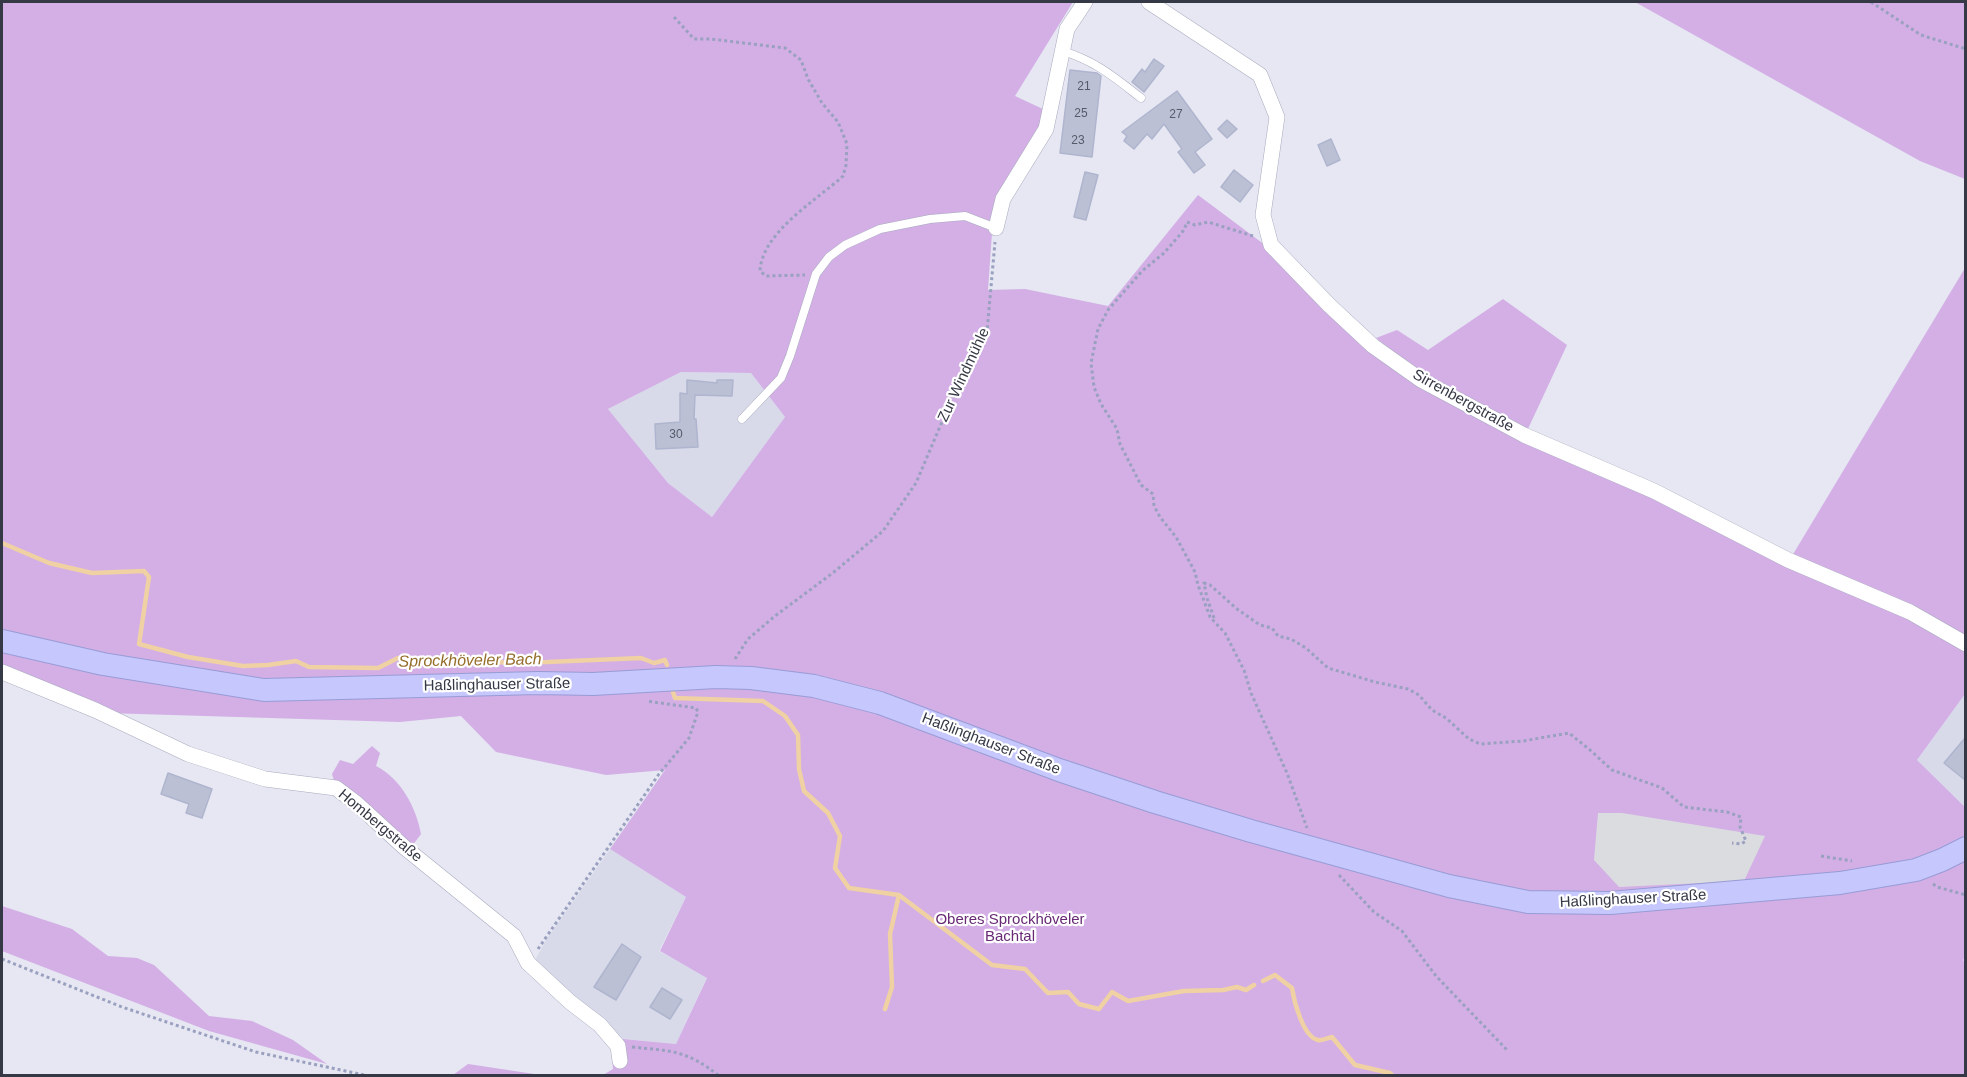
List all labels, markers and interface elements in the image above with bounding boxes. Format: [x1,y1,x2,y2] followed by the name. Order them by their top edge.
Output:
[1077,80,1091,94] house number: 21
[1074,107,1088,121] house number: 25
[1169,108,1183,122] house number: 27
[1071,134,1085,148] house number: 23
[934,325,994,425] street label: Zur Windmühle
[1409,366,1517,436] street label: Sirrenbergstraße
[669,428,683,442] house number: 30
[398,650,542,672] water label: Sprockhöveler Bach
[423,675,571,695] street label: Haßlinghauser Straße
[919,709,1063,779] street label: Haßlinghauser Straße
[334,786,426,866] street label: Hombergstraße
[1559,886,1707,912] street label: Haßlinghauser Straße
[935,911,1085,946] park label: Oberes Sprockhöveler Bachtal

